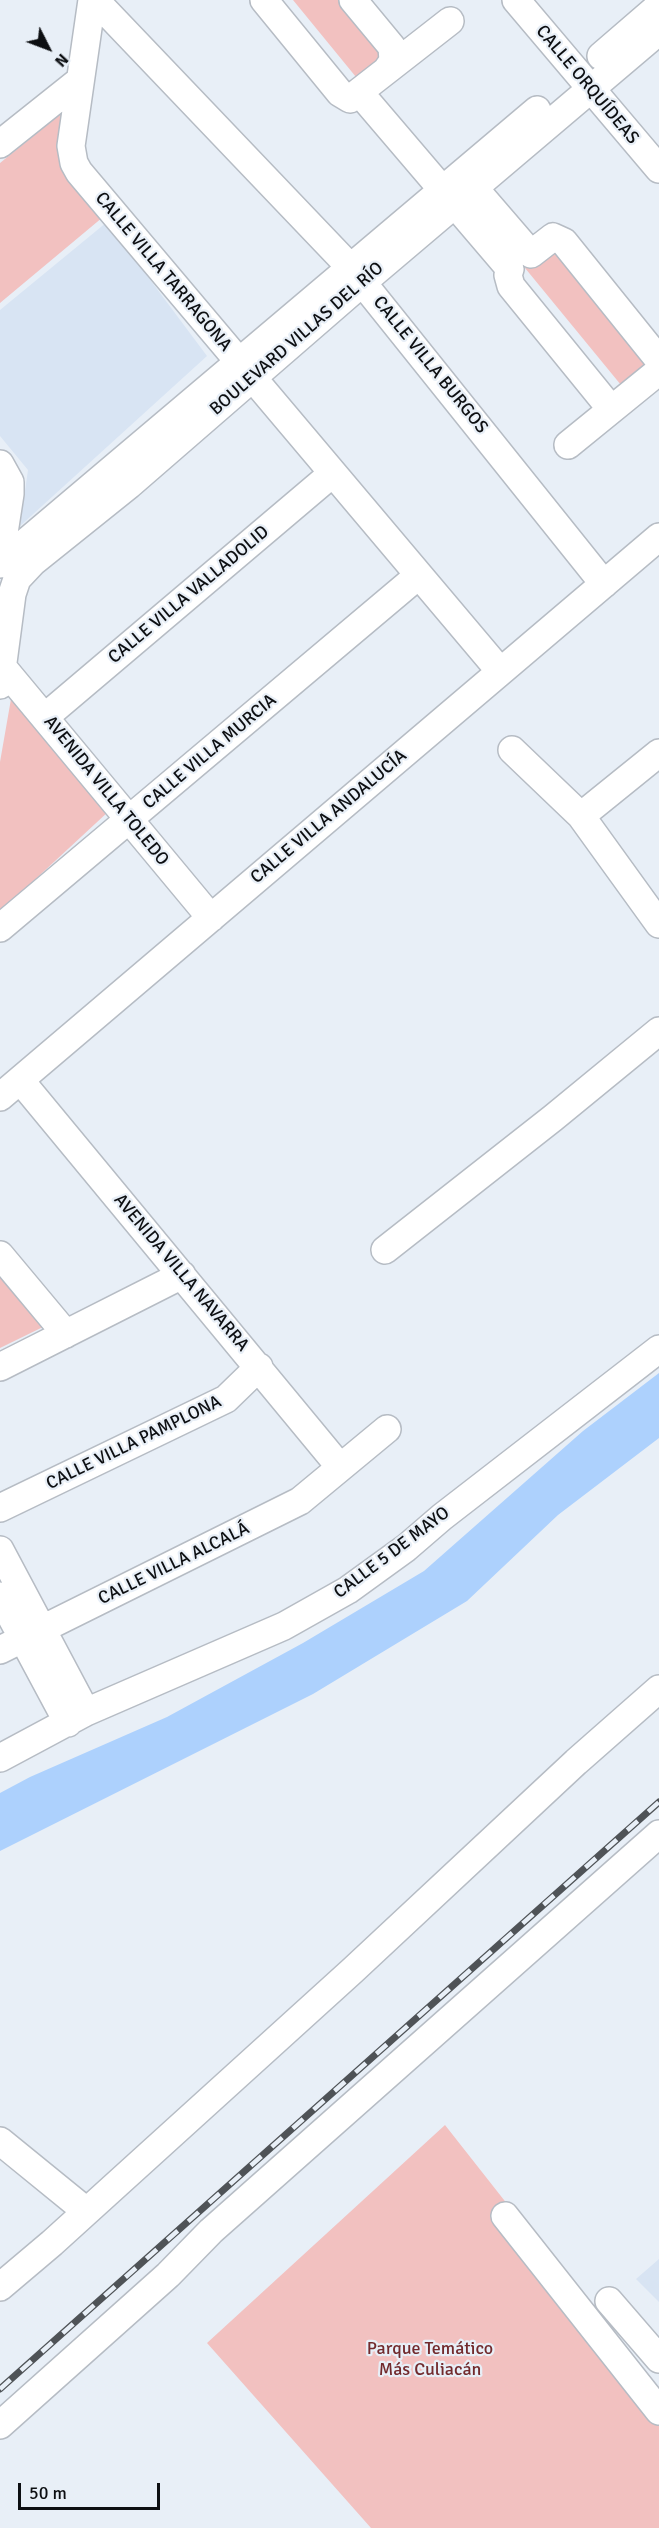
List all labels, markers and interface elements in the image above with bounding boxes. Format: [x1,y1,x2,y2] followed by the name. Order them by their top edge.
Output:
[18,18,78,78] north arrow
[531,21,643,149] street label: CALLE ORQUÍDEAS
[50,49,73,71] text: N
[90,188,236,356] street label: CALLE VILLA TARRAGONA
[206,258,388,420] street label: BOULEVARD VILLAS DEL RÍO
[368,292,492,438] street label: CALLE VILLA BURGOS
[104,521,274,669] street label: CALLE VILLA VALLADOLID
[139,690,281,814] street label: CALLE VILLA MURCIA
[39,712,173,870] street label: AVENIDA VILLA TOLEDO
[247,745,411,889] street label: CALLE VILLA ANDALUCÍA
[109,1190,253,1356] street label: AVENIDA VILLA NAVARRA
[43,1391,225,1495] street label: CALLE VILLA PAMPLONA
[330,1503,454,1603] street label: CALLE 5 DE MAYO
[95,1518,253,1610] street label: CALLE VILLA ALCALÁ
[367,2338,493,2380] park label: Parque Temático Más Culiacán
[21,2471,164,2509] scale bar
[29,2482,67,2504] text: 50 m

